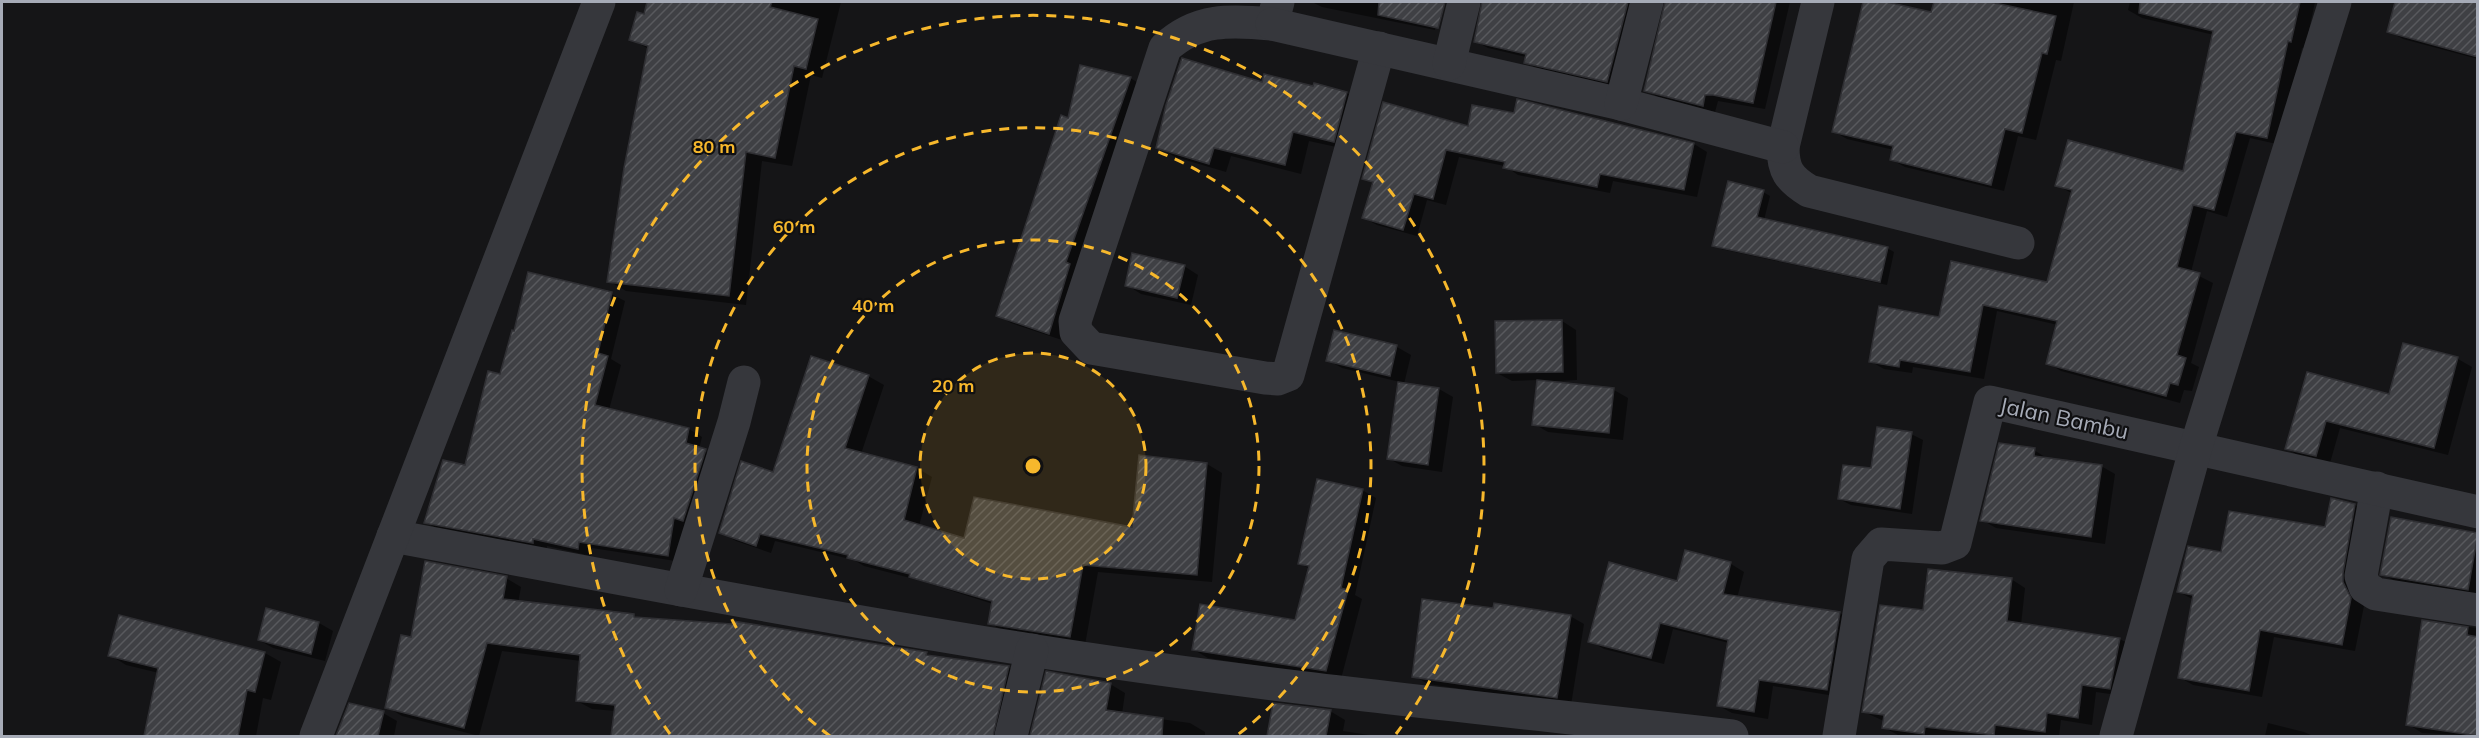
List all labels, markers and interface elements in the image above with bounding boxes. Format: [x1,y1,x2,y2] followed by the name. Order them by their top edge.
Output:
[693,135,735,158] text: 80 m
[773,215,815,238] text: 60 m
[852,294,894,317] text: 40 m
[932,374,974,397] text: 20 m
[1997,391,2131,445] street label: Jalan Bambu
[1023,456,1043,476] centre of rings

